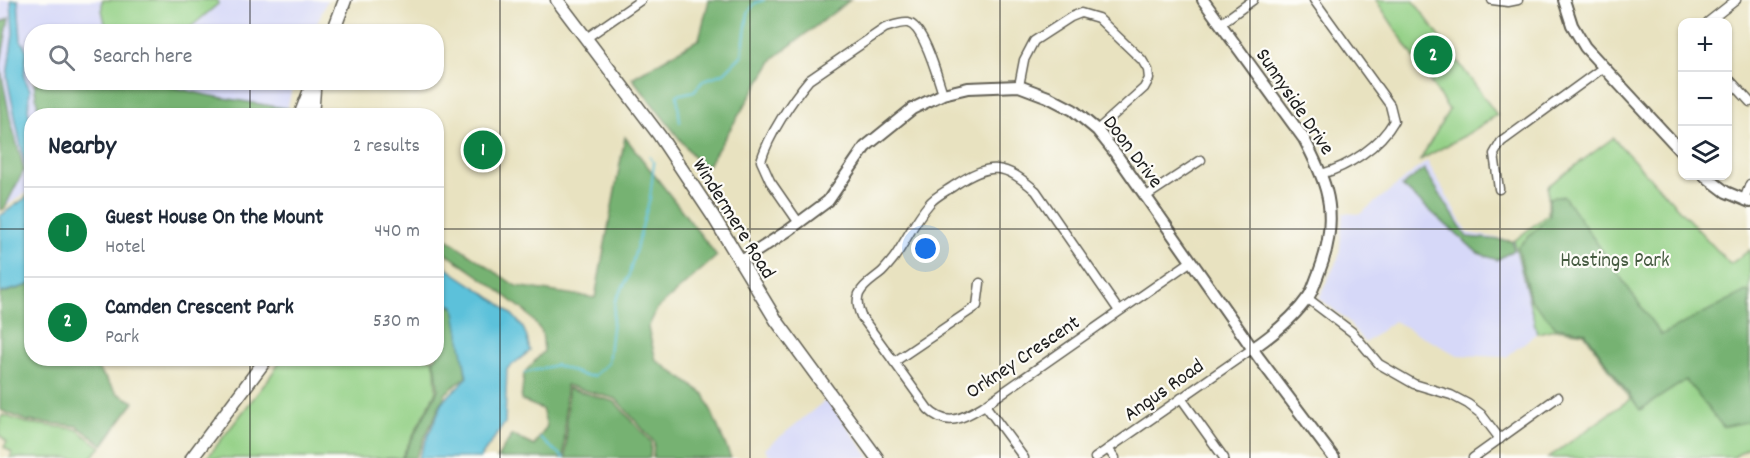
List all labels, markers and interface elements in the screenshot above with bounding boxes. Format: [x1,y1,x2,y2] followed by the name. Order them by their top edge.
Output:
[1678,18,1732,180] map controls
[1678,18,1732,72] button: +
[24,24,444,90] search box
[1414,32,1452,78] pin: 2
[45,41,78,74] icon: search
[93,42,192,73] text: Search here
[1247,43,1340,162] street label: Sunnyside Drive
[1678,72,1732,126] button: −
[1094,110,1169,196] street label: Doon Drive
[1678,126,1732,180] button: layers
[464,128,502,172] pin: 1
[48,129,116,166] text: Nearby
[353,133,420,161] text: 2 results
[683,153,782,286] street label: Windermere Road
[105,203,323,234] text: Guest House On the Mount
[65,218,70,246] text: 1
[374,218,420,246] text: 440 m
[105,234,145,262] text: Hotel
[911,234,940,263] your location
[1560,247,1670,277] park label: Hastings Park
[105,293,294,324] text: Camden Crescent Park
[63,308,72,336] text: 2
[373,308,420,336] text: 530 m
[961,309,1087,408] street label: Orkney Crescent
[105,324,139,352] text: Park
[1118,353,1211,430] street label: Angus Road

